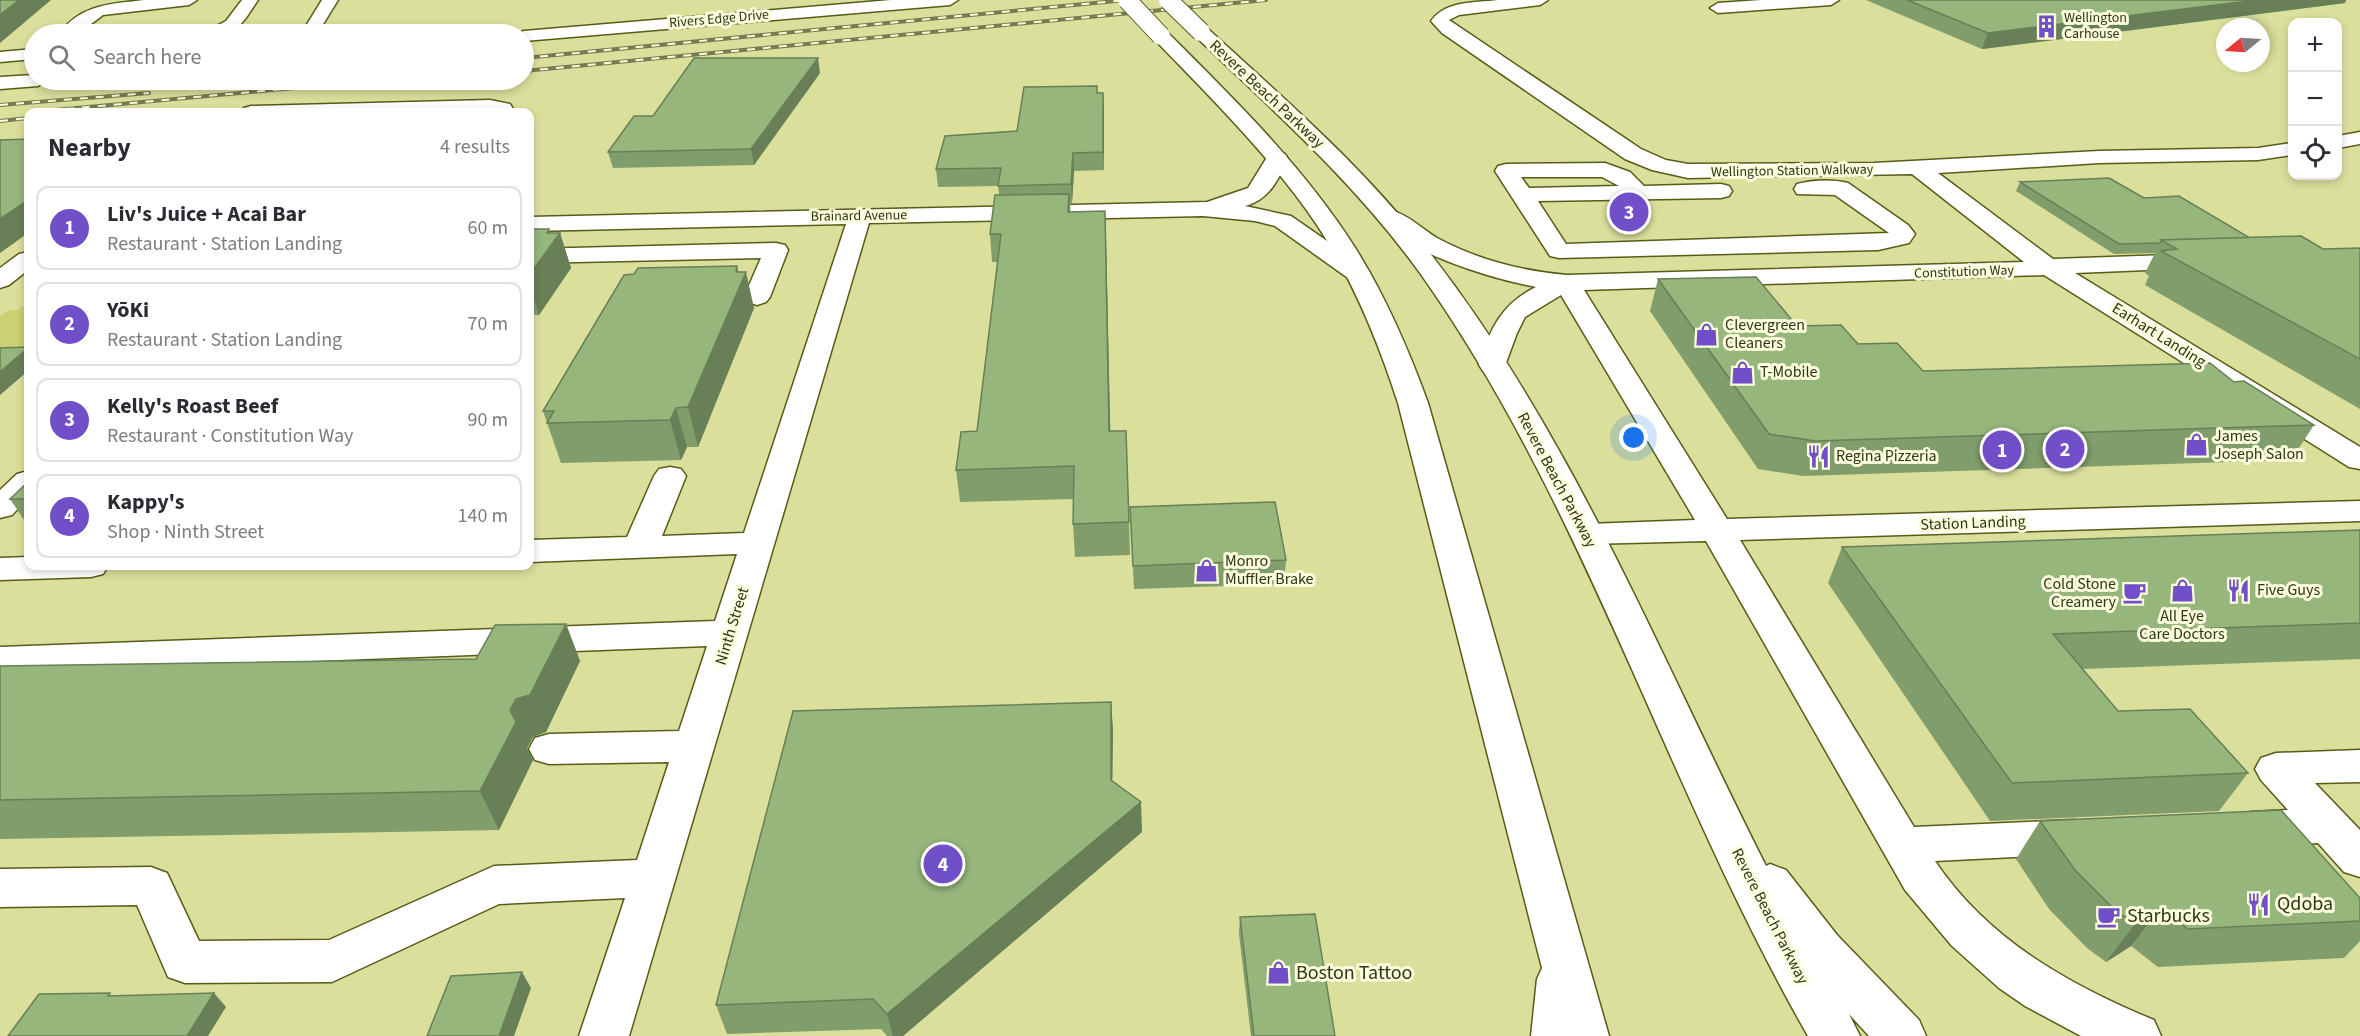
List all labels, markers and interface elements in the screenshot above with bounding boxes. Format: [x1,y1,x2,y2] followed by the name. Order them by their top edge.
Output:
[668,5,770,33] street label: Rivers Edge Drive
[2064,8,2127,44] place label: Wellington Carhouse
[2033,13,2059,39] building icon: Wellington Carhouse
[2216,18,2270,72] north arrow
[2288,18,2342,180] map controls
[2288,18,2342,72] button: +
[24,24,534,90] search box
[1205,35,1330,154] street label: Revere Beach Parkway
[45,41,78,74] icon: search
[93,41,201,73] text: Search here
[2288,72,2342,126] button: −
[2288,126,2342,180] button: locate
[48,129,131,166] text: Nearby
[440,133,510,161] text: 4 results
[1711,160,1874,182] street label: Wellington Station Walkway
[1610,190,1648,234] pin: 3
[107,198,306,230] text: Liv's Juice + Acai Bar
[811,205,907,227] street label: Brainard Avenue
[64,214,75,242] text: 1
[468,214,508,242] text: 60 m
[107,230,342,258] text: Restaurant · Station Landing
[1914,260,2015,284] street label: Constitution Way
[107,294,149,326] text: YōKi
[2108,297,2210,373] street label: Earhart Landing
[64,310,75,338] text: 2
[468,310,508,338] text: 70 m
[1725,314,1805,354] place label: Clevergreen Cleaners
[1694,321,1720,347] shop icon: Clevergreen Cleaners
[107,326,342,354] text: Restaurant · Station Landing
[1729,359,1755,385] shop icon: T-Mobile
[1760,361,1818,383] place label: T-Mobile
[107,390,278,422] text: Kelly's Roast Beef
[64,406,75,434] text: 3
[468,406,508,434] text: 90 m
[1512,409,1602,552] street label: Revere Beach Parkway
[107,422,353,450] text: Restaurant · Constitution Way
[1619,423,1648,452] your location
[2214,425,2304,465] place label: James Joseph Salon
[2046,426,2084,472] pin: 2
[1982,428,2022,472] pin: 1
[2183,432,2209,458] shop icon: James Joseph Salon
[1805,443,1831,469] restaurant icon: Regina Pizzeria
[1836,445,1937,467] place label: Regina Pizzeria
[107,486,185,518] text: Kappy's
[64,502,75,530] text: 4
[458,502,508,530] text: 140 m
[1920,510,2026,536] street label: Station Landing
[107,518,264,546] text: Shop · Ninth Street
[1225,550,1314,590] place label: Monro Muffler Brake
[1194,557,1220,583] shop icon: Monro Muffler Brake
[2043,573,2117,613] place label: Cold Stone Creamery
[2226,577,2252,603] restaurant icon: Five Guys
[2169,578,2195,604] shop icon: All Eye Care Doctors
[2257,579,2320,601] place label: Five Guys
[2121,580,2147,606] cafe icon: Cold Stone Creamery
[710,584,754,668] street label: Ninth Street
[2139,605,2225,645] place label: All Eye Care Doctors
[924,842,962,886] pin: 4
[1726,844,1814,988] street label: Revere Beach Parkway
[2277,890,2333,918] place label: Qdoba
[2246,891,2272,917] restaurant icon: Qdoba
[2127,902,2210,930] place label: Starbucks
[2096,903,2122,929] cafe icon: Starbucks
[1296,959,1412,987] place label: Boston Tattoo
[1265,960,1291,986] shop icon: Boston Tattoo

